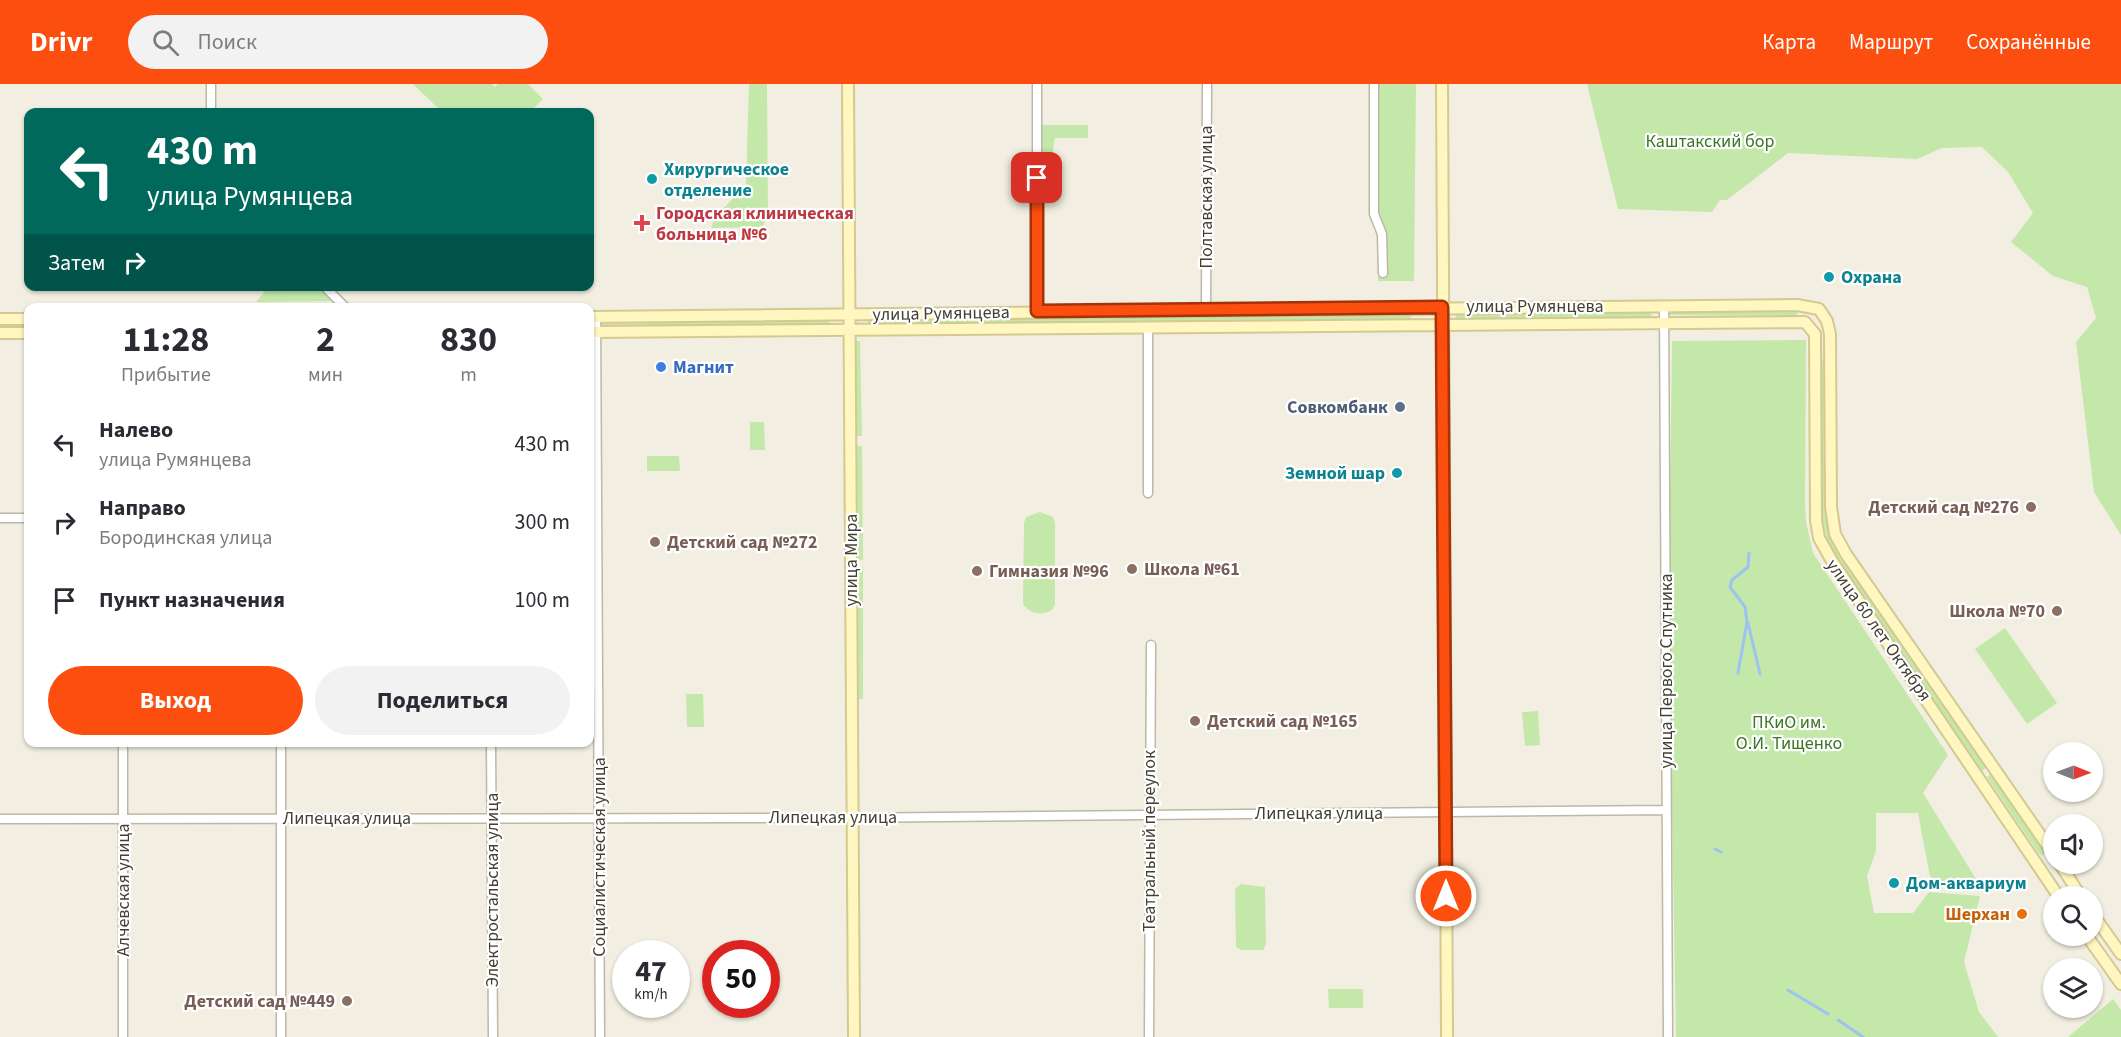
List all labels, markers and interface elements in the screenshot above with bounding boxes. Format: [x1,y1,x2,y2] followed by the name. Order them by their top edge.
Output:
[128,15,548,69] search box
[30,22,92,62] text: Drivr
[149,26,182,59] icon: search
[197,26,257,58] text: Поиск
[1762,27,1816,57] text: Карта
[1849,27,1933,57] text: Маршрут
[1966,27,2091,57] text: Сохранённые
[147,121,258,181] text: 430 m
[1194,125,1219,269] street label: Полтавская улица
[1645,129,1775,154] park label: Каштакский бор
[48,132,126,210] icon: left
[1011,152,1062,203] pin
[664,157,789,203] place label: Хирургическое отделение
[1020,161,1053,194] icon: arrive
[645,172,659,186] marker: Хирургическое отделение
[147,177,353,216] text: улица Румянцева
[656,201,854,247] place label: Городская клиническая больница №6
[633,214,651,232] marker: Городская клиническая больница №6
[118,246,151,279] icon: right
[48,247,106,279] text: Затем
[1841,265,1902,290] place label: Охрана
[1822,270,1836,284] marker: Охрана
[1466,294,1604,319] street label: улица Румянцева
[872,300,1010,327] street label: улица Румянцева
[123,314,209,365] text: 11:28
[316,314,335,365] text: 2
[440,314,497,365] text: 830
[673,355,734,380] place label: Магнит
[654,360,668,374] marker: Магнит
[121,361,211,389] text: Прибытие
[308,361,343,389] text: мин
[460,361,477,389] text: m
[1287,395,1388,420] place label: Совкомбанк
[1393,400,1407,414] marker: Совкомбанк
[99,414,173,446] text: Налево
[48,428,81,461] icon: left
[515,428,570,460] text: 430 m
[99,446,252,474] text: улица Румянцева
[1285,461,1385,486] place label: Земной шар
[1390,466,1404,480] marker: Земной шар
[99,492,186,524] text: Направо
[1868,495,2019,520] place label: Детский сад №276
[2024,500,2038,514] marker: Детский сад №276
[48,506,81,539] icon: right
[515,506,570,538] text: 300 m
[839,514,864,606] street label: улица Мира
[99,524,272,552] text: Бородинская улица
[667,530,818,555] place label: Детский сад №272
[648,535,662,549] marker: Детский сад №272
[1820,554,1937,707] street label: улица 60 лет Октября
[1144,557,1240,582] place label: Школа №61
[989,559,1109,584] place label: Гимназия №96
[1125,562,1139,576] marker: Школа №61
[970,564,984,578] marker: Гимназия №96
[1654,573,1679,769] street label: улица Первого Спутника
[48,584,81,617] icon: arrive
[99,584,285,616] text: Пункт назначения
[515,584,570,616] text: 100 m
[1949,599,2045,624] place label: Школа №70
[2050,604,2064,618] marker: Школа №70
[48,666,303,735] button: Выход
[315,666,570,735] button: Поделиться
[1207,709,1358,734] place label: Детский сад №165
[1736,710,1842,756] park label: ПКиО им. О.И. Тищенко
[1188,714,1202,728] marker: Детский сад №165
[2043,742,2103,802] north arrow
[2043,742,2103,1018] map controls
[1137,750,1162,932] street label: Театральный переулок
[587,757,612,957] street label: Социалистическая улица
[480,793,505,987] street label: Электростальская улица
[1255,801,1383,826] street label: Липецкая улица
[769,805,897,830] street label: Липецкая улица
[283,806,411,831] street label: Липецкая улица
[2043,814,2103,874] button: sound
[111,823,136,957] street label: Алчевская улица
[1414,864,1478,928] position arrow
[1906,871,2027,896] place label: Дом-аквариум
[1887,876,1901,890] marker: Дом-аквариум
[2043,886,2103,946] button: search
[1945,902,2010,927] place label: Шерхан
[2015,907,2029,921] marker: Шерхан
[702,940,780,1018] speed limit sign: 50
[635,950,667,993] text: 47
[2043,958,2103,1018] button: layers
[634,984,668,1005] text: km/h
[184,989,335,1014] place label: Детский сад №449
[340,994,354,1008] marker: Детский сад №449

